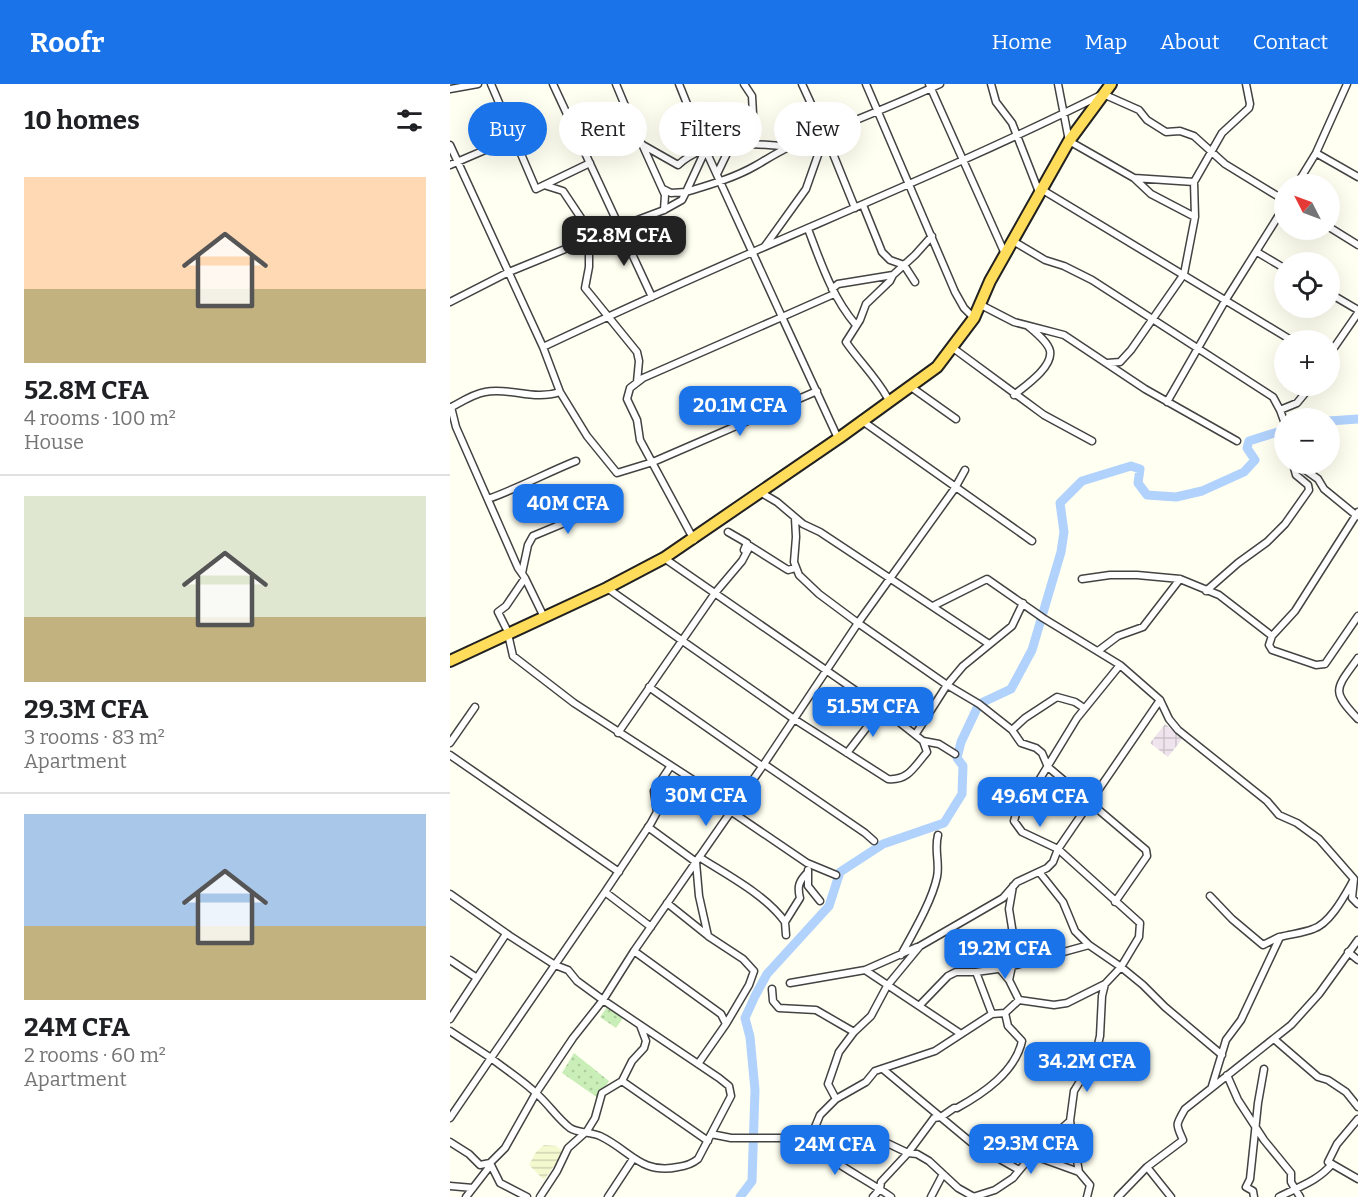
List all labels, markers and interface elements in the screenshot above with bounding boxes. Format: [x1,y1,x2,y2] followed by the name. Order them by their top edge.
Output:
[30,26,104,59] text: Roofr
[992,29,1052,55] text: Home
[1085,29,1127,55] text: Map
[1160,29,1220,55] text: About
[1253,29,1328,55] text: Contact
[468,102,547,156] chip: Buy
[559,102,647,156] chip: Rent
[659,102,762,156] chip: Filters
[774,102,861,156] chip: New
[393,104,426,137] icon: filters
[24,105,140,136] text: 10 homes
[1274,174,1340,240] north arrow
[1274,174,1340,474] map controls
[171,216,279,324] icon: home
[555,216,693,267] pin: 52.8M CFA
[576,223,672,247] text: 52.8M CFA
[1274,252,1340,318] button: locate
[1274,330,1340,396] button: +
[24,375,149,406] text: 52.8M CFA
[671,386,809,437] pin: 20.1M CFA
[693,393,787,417] text: 20.1M CFA
[24,406,176,430] text: 4 rooms · 100 m²
[1274,408,1340,474] button: −
[24,430,84,454] text: House
[513,484,623,535] pin: 40M CFA
[527,491,609,515] text: 40M CFA
[171,535,279,643] icon: home
[804,687,942,738] pin: 51.5M CFA
[24,694,148,725] text: 29.3M CFA
[827,694,919,718] text: 51.5M CFA
[24,725,165,749] text: 3 rooms · 83 m²
[24,749,127,773] text: Apartment
[651,776,761,827] pin: 30M CFA
[971,777,1109,828] pin: 49.6M CFA
[665,783,747,807] text: 30M CFA
[992,784,1088,808] text: 49.6M CFA
[171,853,279,961] icon: home
[936,929,1074,980] pin: 19.2M CFA
[958,936,1052,960] text: 19.2M CFA
[24,1012,130,1043] text: 24M CFA
[1018,1042,1156,1093] pin: 34.2M CFA
[24,1043,166,1067] text: 2 rooms · 60 m²
[1038,1049,1136,1073] text: 34.2M CFA
[24,1067,127,1091] text: Apartment
[962,1124,1100,1175] pin: 29.3M CFA
[780,1125,890,1176] pin: 24M CFA
[983,1131,1079,1155] text: 29.3M CFA
[794,1132,876,1156] text: 24M CFA

